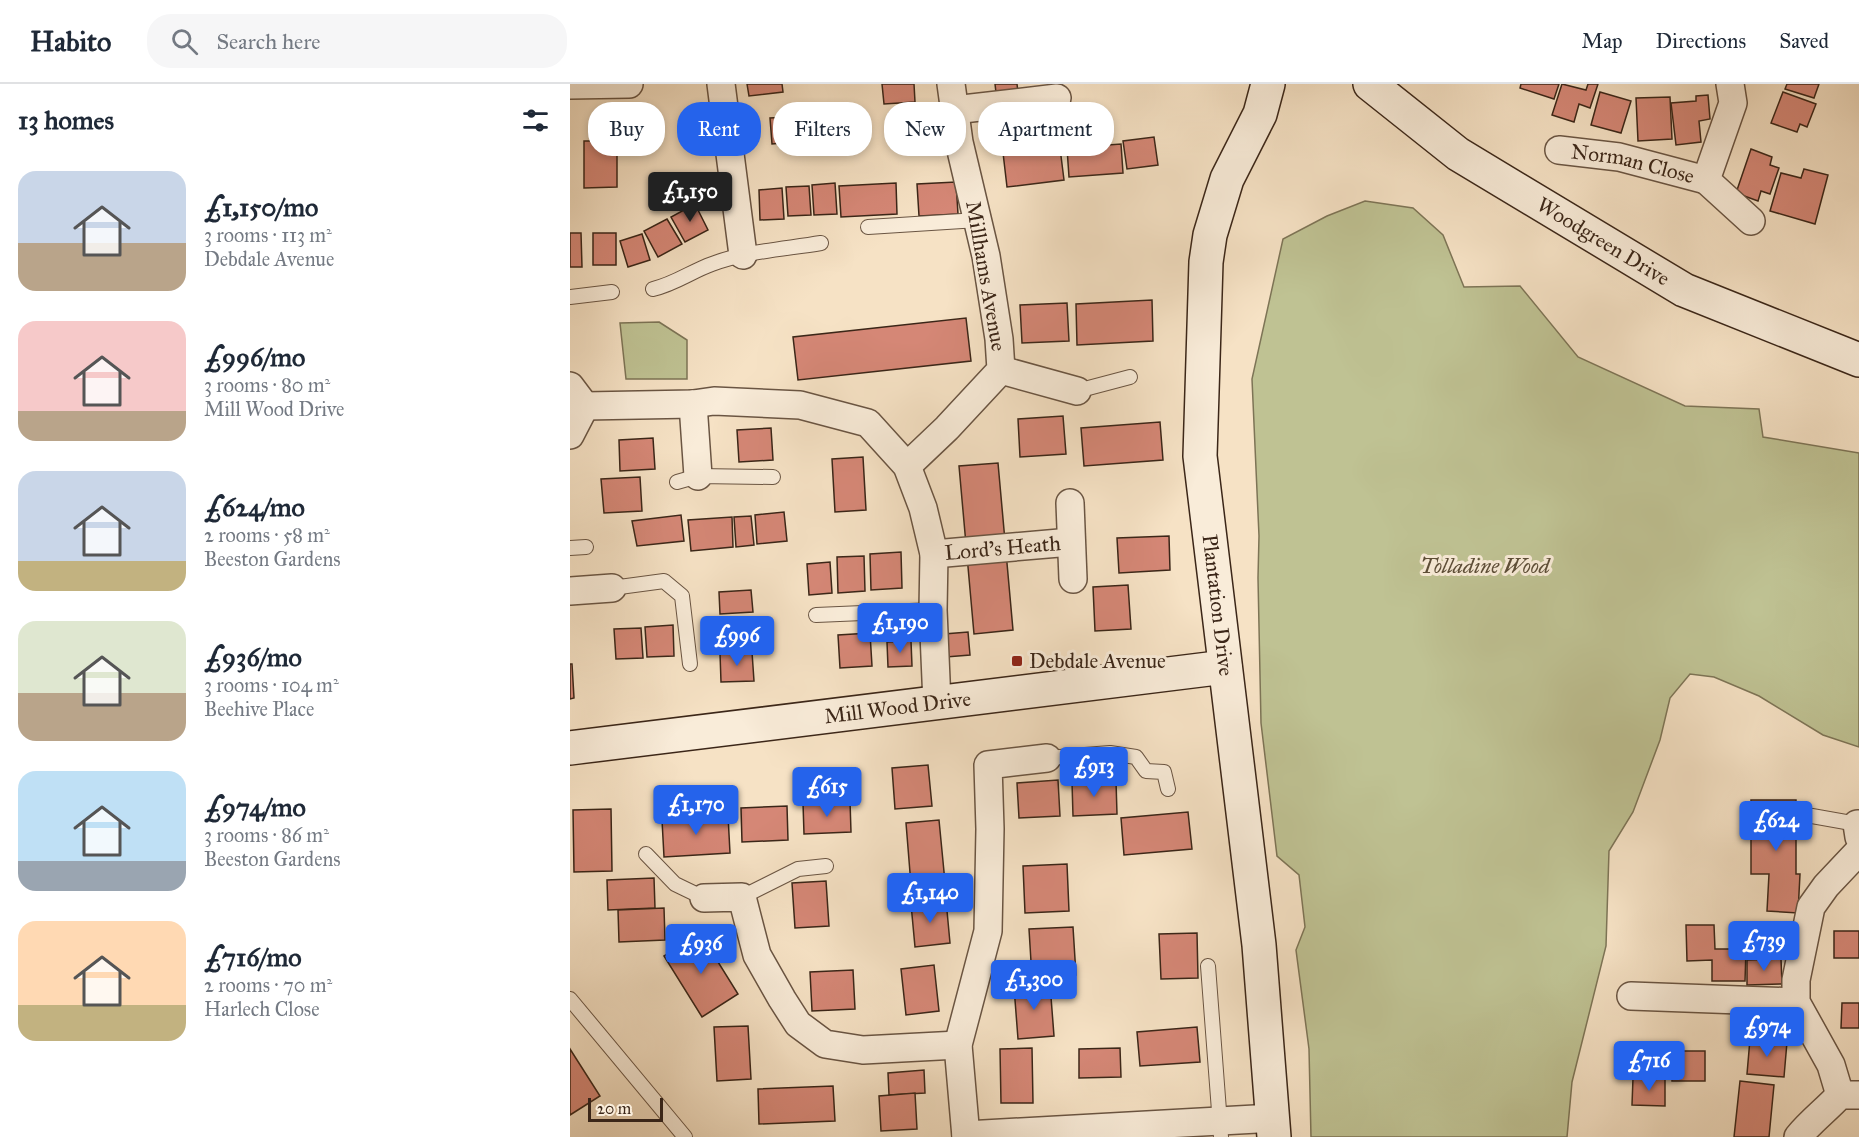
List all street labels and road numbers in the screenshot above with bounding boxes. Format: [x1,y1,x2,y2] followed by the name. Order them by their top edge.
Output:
[1570,139,1697,189] street label: Norman Close
[1532,191,1675,292] street label: Woodgreen Drive
[960,199,1012,353] street label: Millhams Avenue
[944,530,1062,566] street label: Lord's Heath
[1197,533,1239,678] street label: Plantation Drive
[823,686,973,729] street label: Mill Wood Drive

